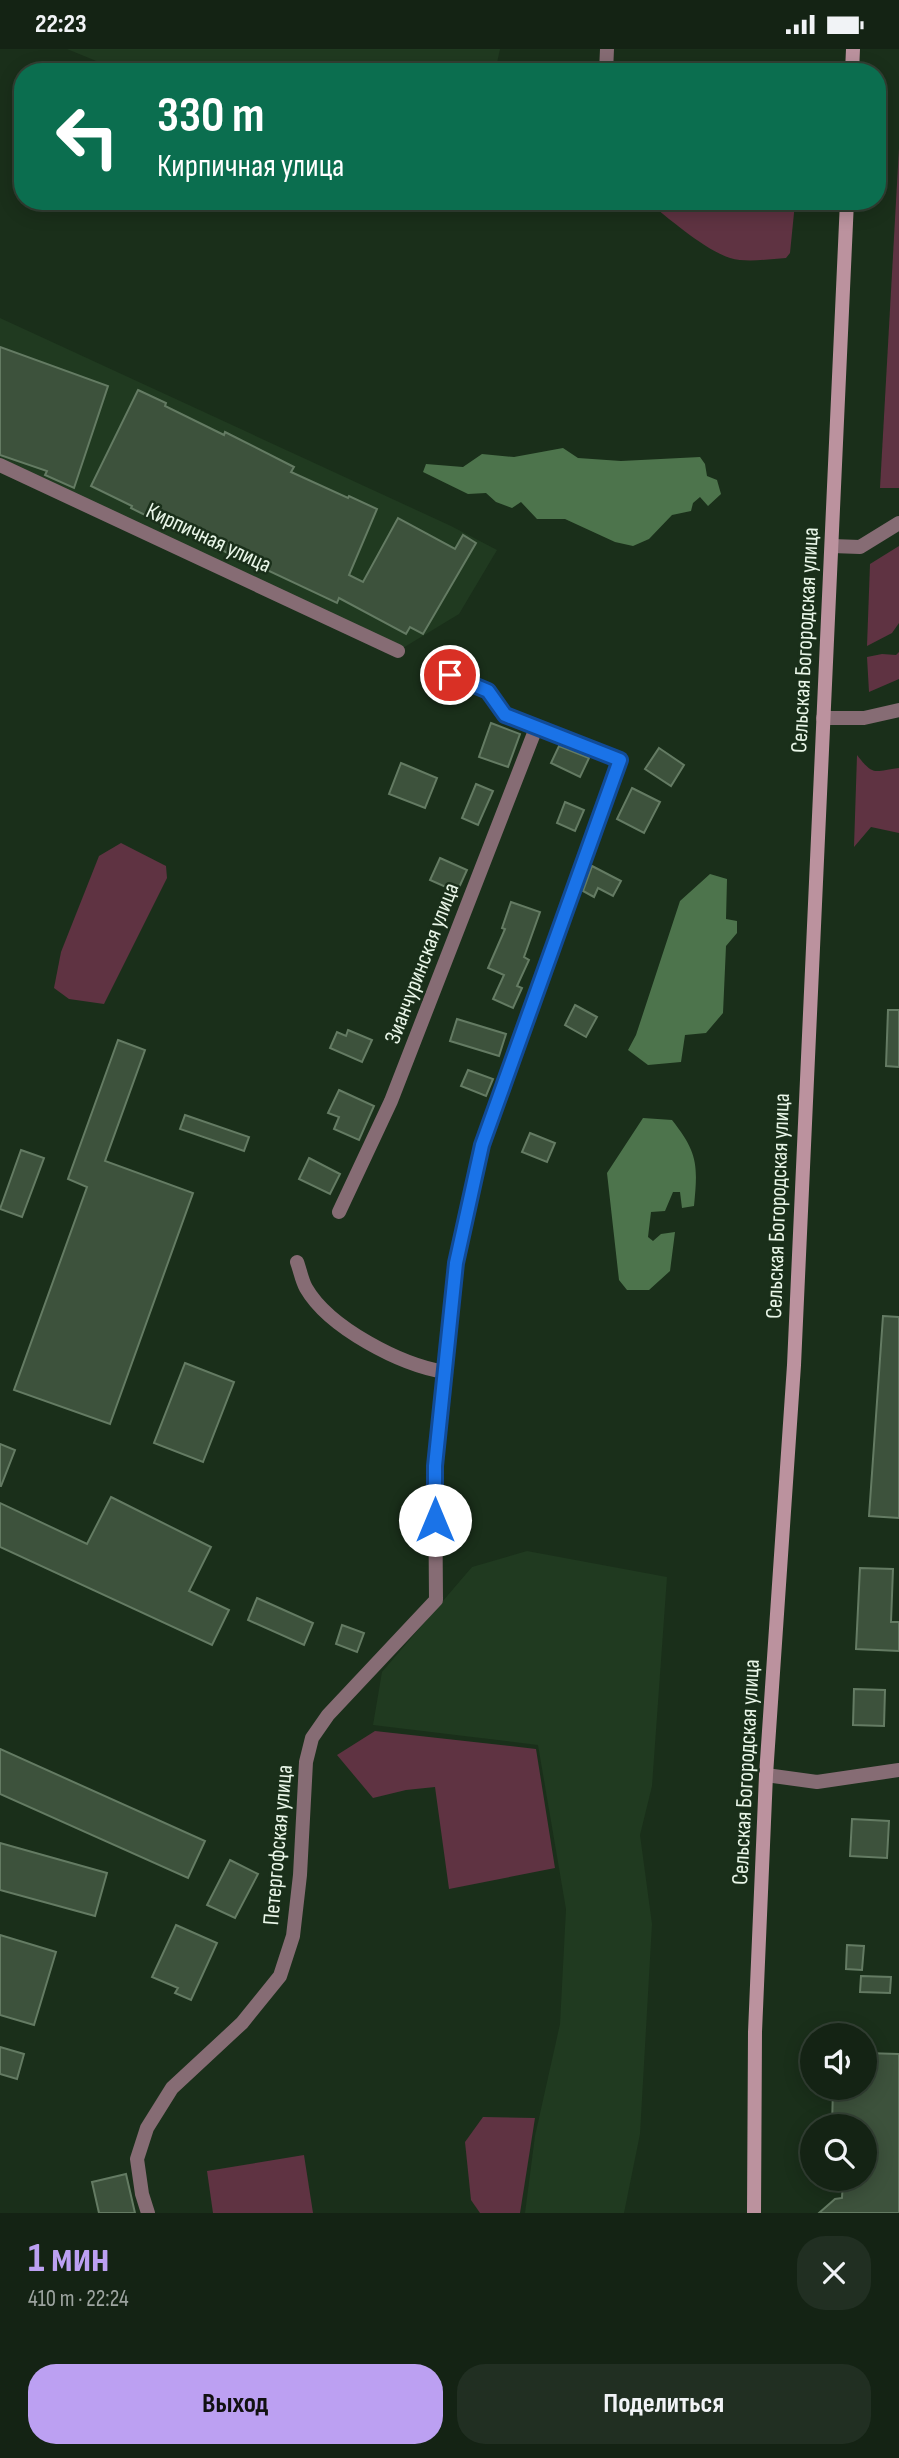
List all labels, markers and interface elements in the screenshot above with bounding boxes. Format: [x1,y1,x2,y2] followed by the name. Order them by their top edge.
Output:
[35,9,87,40] text: 22:23
[157,87,264,146] text: 330 m
[42,91,133,182] icon: left
[157,147,344,186] text: Кирпичная улица
[142,497,276,579] street label: Кирпичная улица
[785,527,825,754] street label: Сельская Богородская улица
[420,645,480,705] pin
[431,656,469,694] icon: arrive
[378,879,465,1048] street label: Зианчуринская улица
[760,1093,796,1319] street label: Сельская Богородская улица
[398,1483,472,1557] position arrow
[726,1659,766,1886] street label: Сельская Богородская улица
[257,1764,299,1926] street label: Петергофская улица
[800,2023,877,2191] map controls
[800,2023,877,2100] button: sound
[800,2114,877,2191] button: search
[28,2233,109,2284] text: 1 мин
[797,2236,871,2310] button: close
[28,2285,129,2313] text: 410 m · 22:24
[28,2364,443,2444] button: Выход
[457,2364,871,2444] button: Поделиться

